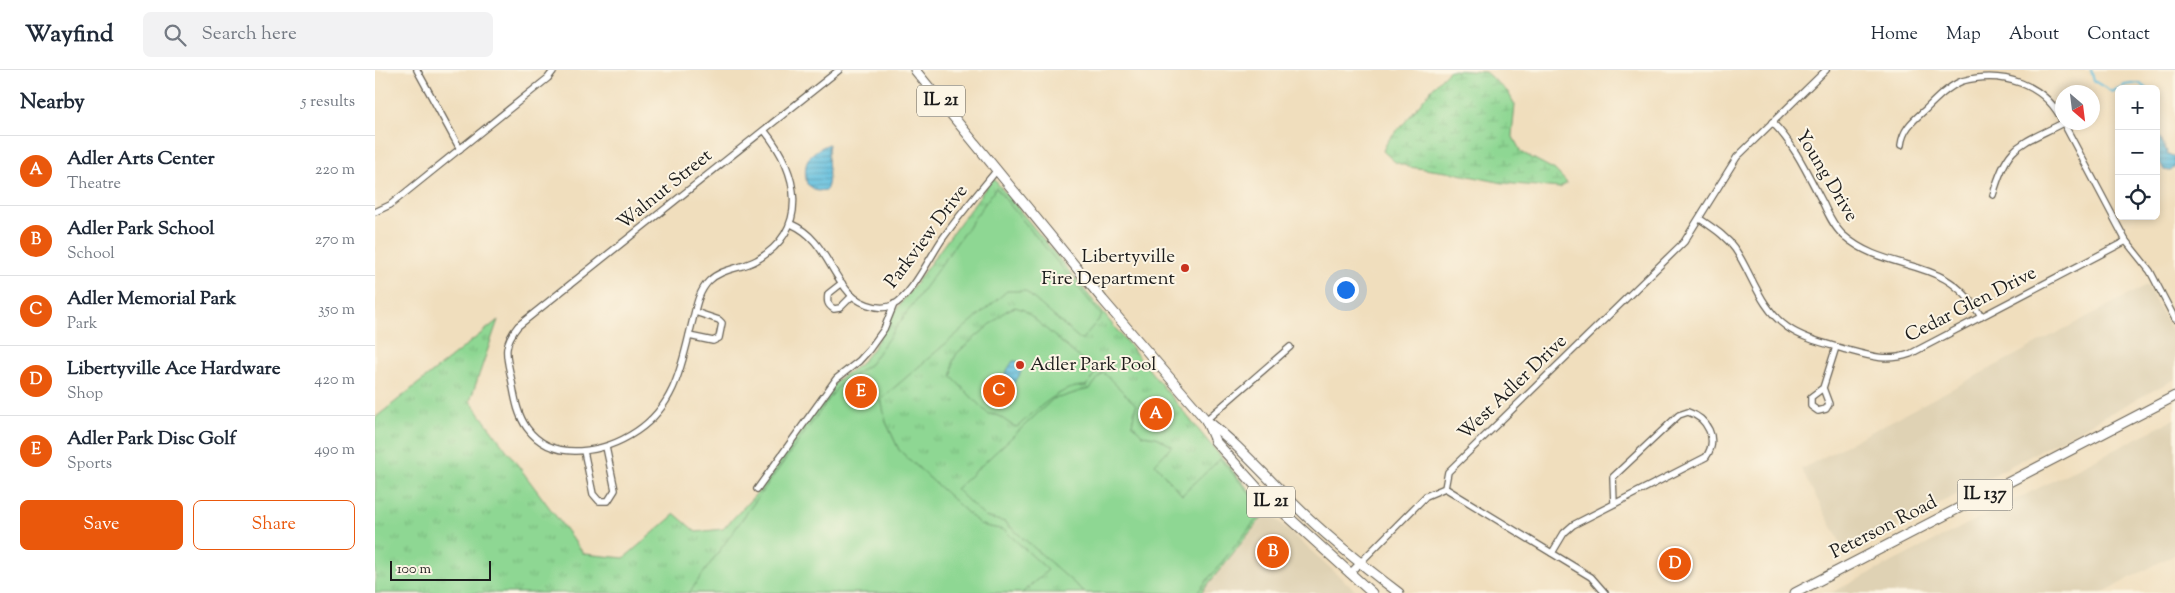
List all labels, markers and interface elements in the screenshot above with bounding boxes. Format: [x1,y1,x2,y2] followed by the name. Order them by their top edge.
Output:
[143,12,493,57] search box
[25,18,113,52] text: Wayfind
[161,21,189,49] icon: search
[201,21,297,48] text: Search here
[1871,22,1918,48] text: Home
[1946,22,1981,48] text: Map
[2009,22,2059,48] text: About
[2087,22,2150,48] text: Contact
[2055,85,2100,130] north arrow
[2115,85,2160,220] map controls
[2115,85,2160,130] button: +
[917,86,965,116] road number: IL 21
[20,88,85,118] text: Nearby
[301,91,355,114] text: 5 results
[1788,125,1864,227] street label: Young Drive
[2115,130,2160,175] button: −
[612,143,719,237] street label: Walnut Street
[67,146,215,173] text: Adler Arts Center
[30,159,43,182] text: A
[315,159,355,182] text: 220 m
[67,173,121,196] text: Theatre
[2115,175,2160,220] button: locate
[879,179,975,295] street label: Parkview Drive
[67,216,215,243] text: Adler Park School
[31,229,41,252] text: B
[315,229,355,252] text: 270 m
[67,243,115,266] text: School
[1041,244,1175,293] place label: Libertyville Fire Department
[1900,260,2042,350] street label: Cedar Glen Drive
[1179,262,1191,274] marker: Libertyville Fire Department
[1333,277,1359,303] your location
[67,286,236,313] text: Adler Memorial Park
[30,299,42,322] text: C
[318,299,355,322] text: 350 m
[67,313,98,336] text: Park
[1452,329,1574,447] street label: West Adler Drive
[1030,352,1157,379] place label: Adler Park Pool
[67,356,281,383] text: Libertyville Ace Hardware
[1014,359,1026,371] marker: Adler Park Pool
[30,369,42,392] text: D
[314,369,355,392] text: 420 m
[983,372,1015,410] pin: C
[845,373,877,411] pin: E
[67,383,103,406] text: Shop
[1140,395,1172,433] pin: A
[67,426,236,453] text: Adler Park Disc Golf
[31,439,41,462] text: E
[314,439,355,462] text: 490 m
[67,453,112,476] text: Sports
[1957,480,2013,510] road number: IL 137
[1247,487,1295,518] road number: IL 21
[1826,489,1942,567] street label: Peterson Road
[20,500,183,550] button: Save
[193,500,355,550] button: Share
[1257,533,1289,571] pin: B
[1659,545,1691,583] pin: D
[390,558,491,581] scale bar
[397,560,431,580] text: 100 m

